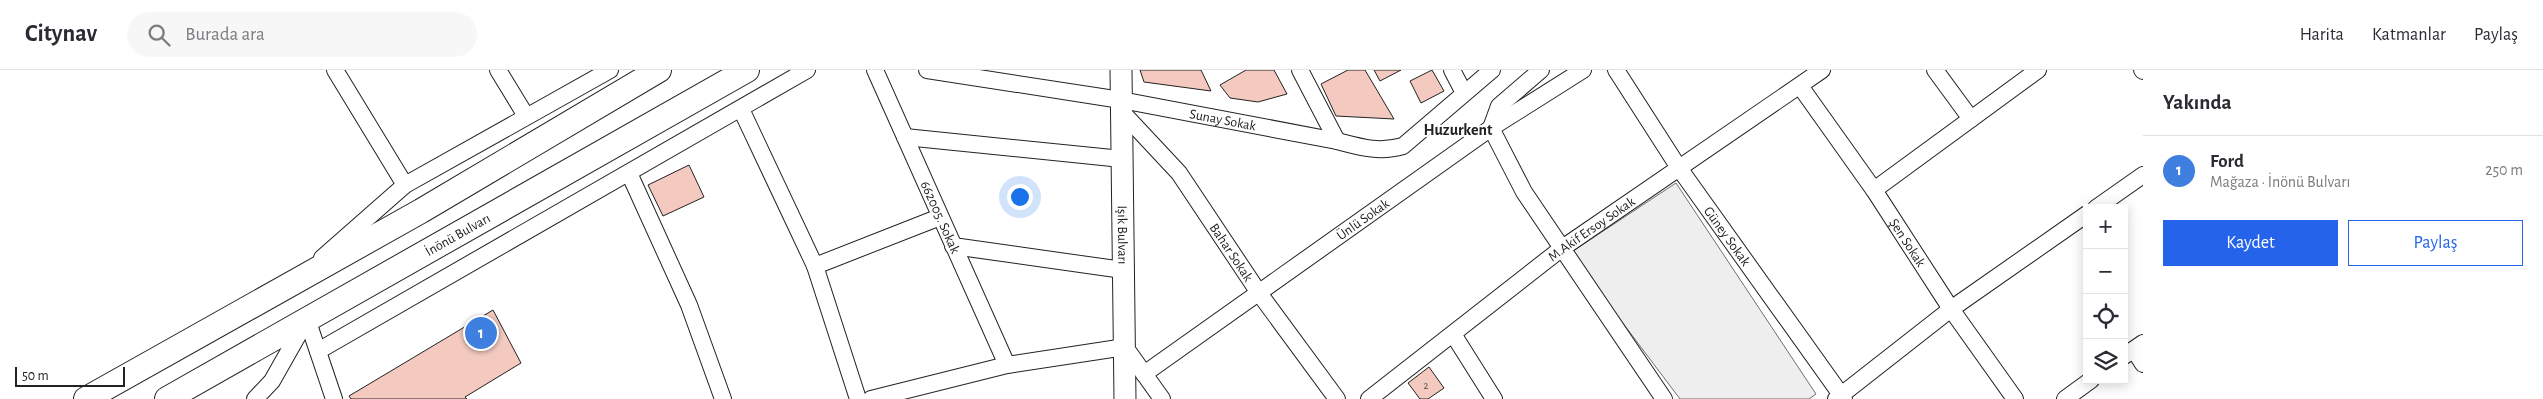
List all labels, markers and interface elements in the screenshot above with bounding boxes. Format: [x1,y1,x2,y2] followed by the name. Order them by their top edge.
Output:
[127,12,477,57] search box
[145,21,173,49] icon: search
[25,22,97,46] text: Citynav
[185,25,265,44] text: Burada ara
[2300,26,2344,44] text: Harita
[2372,26,2446,44] text: Katmanlar
[2474,26,2518,44] text: Paylaş
[2163,92,2232,113] text: Yakında
[1188,107,1258,134] street label: Sunay Sokak
[1424,122,1493,138] district label: Huzurkent
[2210,152,2244,171] text: Ford
[2176,162,2182,178] text: 1
[2485,162,2523,178] text: 250 m
[2210,174,2350,190] text: Mağaza · İnönü Bulvarı
[918,179,962,256] street label: 662005. Sokak
[1007,184,1033,210] your location
[1546,194,1638,264] street label: M.Akif Ersoy Sokak
[1333,196,1393,243] street label: Ünlü Sokak
[1701,204,1753,269] street label: Güney Sokak
[2083,204,2128,384] map controls
[2083,204,2128,249] button: +
[1115,205,1129,265] street label: Işık Bulvarı
[422,211,493,259] street label: İnönü Bulvarı
[1886,216,1928,270] street label: Şen Sokak
[2163,220,2338,266] button: Kaydet
[2348,220,2523,266] button: Paylaş
[1207,221,1256,285] street label: Bahar Sokak
[2083,249,2128,294] button: −
[2083,294,2128,339] button: locate
[465,314,497,352] pin: 1
[2083,339,2128,384] button: layers
[15,364,125,387] scale bar
[22,369,49,383] text: 50 m
[1423,380,1429,391] house number: 2

